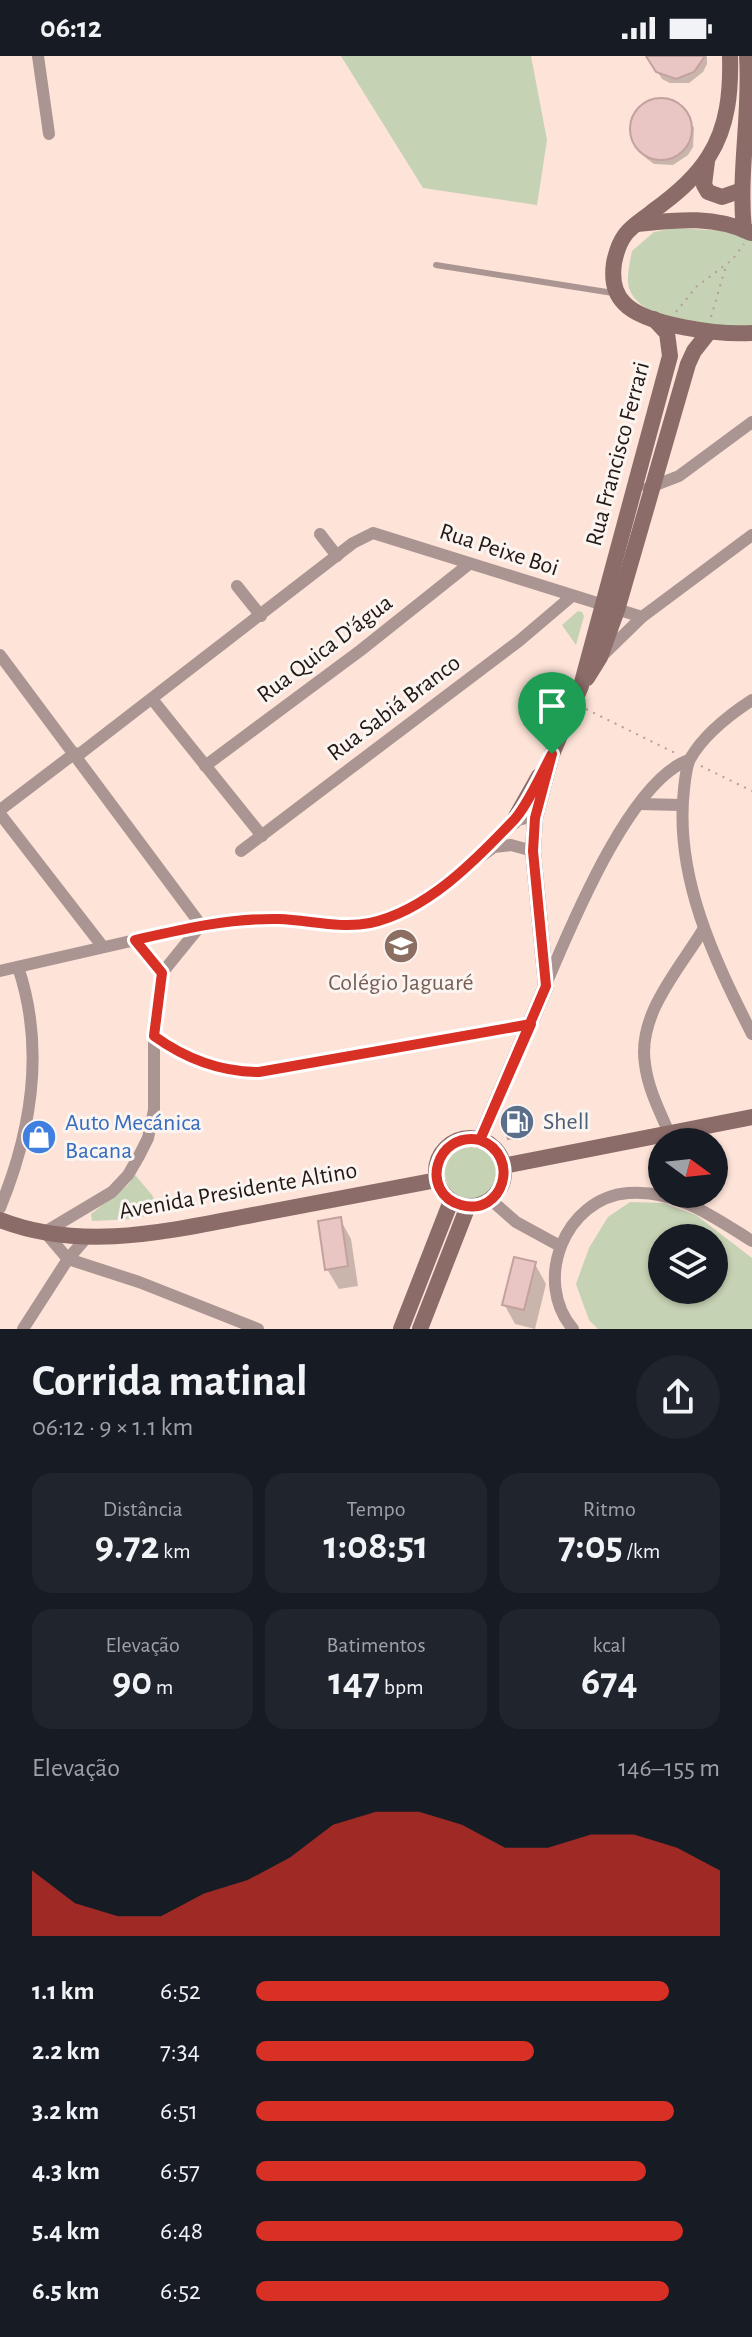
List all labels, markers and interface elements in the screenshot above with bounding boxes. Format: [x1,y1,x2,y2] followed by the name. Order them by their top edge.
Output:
[40,13,102,43] text: 06:12
[582,359,654,549] street label: Rua Francisco Ferrari
[436,519,562,581] street label: Rua Peixe Boi
[253,591,397,707] street label: Rua Quica D'água
[323,650,465,766] street label: Rua Sabiá Branco
[518,672,586,754] pin
[530,684,574,728] icon: arrive
[382,927,420,965] school or university icon: Colégio Jaguaré
[328,971,474,995] place label: Colégio Jaguaré
[498,1103,536,1141] fuel station icon: Shell
[543,1110,590,1134] place label: Shell
[65,1111,201,1163] place label: Auto Mecánica Bacana
[20,1118,58,1156] shop icon: Auto Mecánica Bacana
[648,1128,728,1208] north arrow
[648,1128,728,1304] map controls
[117,1158,359,1224] street label: Avenida Presidente Altino
[648,1224,728,1304] button: layers
[636,1355,720,1439] button: share
[32,1360,308,1404] text: Corrida matinal
[32,1414,193,1440] text: 06:12 · 9 × 1.1 km
[103,1498,183,1520] text: Distância
[346,1498,406,1520] text: Tempo
[583,1498,636,1520] text: Ritmo
[95,1526,159,1566] text: 9.72
[324,1526,428,1566] text: 1:08:51
[558,1526,623,1566] text: 7:05
[159,1540,191,1562] text: km
[623,1540,660,1562] text: /km
[105,1634,180,1656] text: Elevação
[326,1634,426,1656] text: Batimentos
[593,1634,626,1656] text: kcal
[112,1662,152,1702] text: 90
[328,1662,380,1702] text: 147
[581,1662,638,1702] text: 674
[152,1676,173,1698] text: m
[380,1676,424,1698] text: bpm
[32,1755,120,1781] text: Elevação
[618,1755,720,1781] text: 146–155 m
[32,1978,94,2004] text: 1.1 km
[160,1978,201,2004] text: 6:52
[32,2038,100,2064] text: 2.2 km
[160,2038,200,2064] text: 7:34
[32,2098,99,2124] text: 3.2 km
[160,2098,198,2124] text: 6:51
[32,2158,100,2184] text: 4.3 km
[160,2158,200,2184] text: 6:57
[32,2218,100,2244] text: 5.4 km
[160,2218,203,2244] text: 6:48
[32,2278,100,2304] text: 6.5 km
[160,2278,201,2304] text: 6:52

